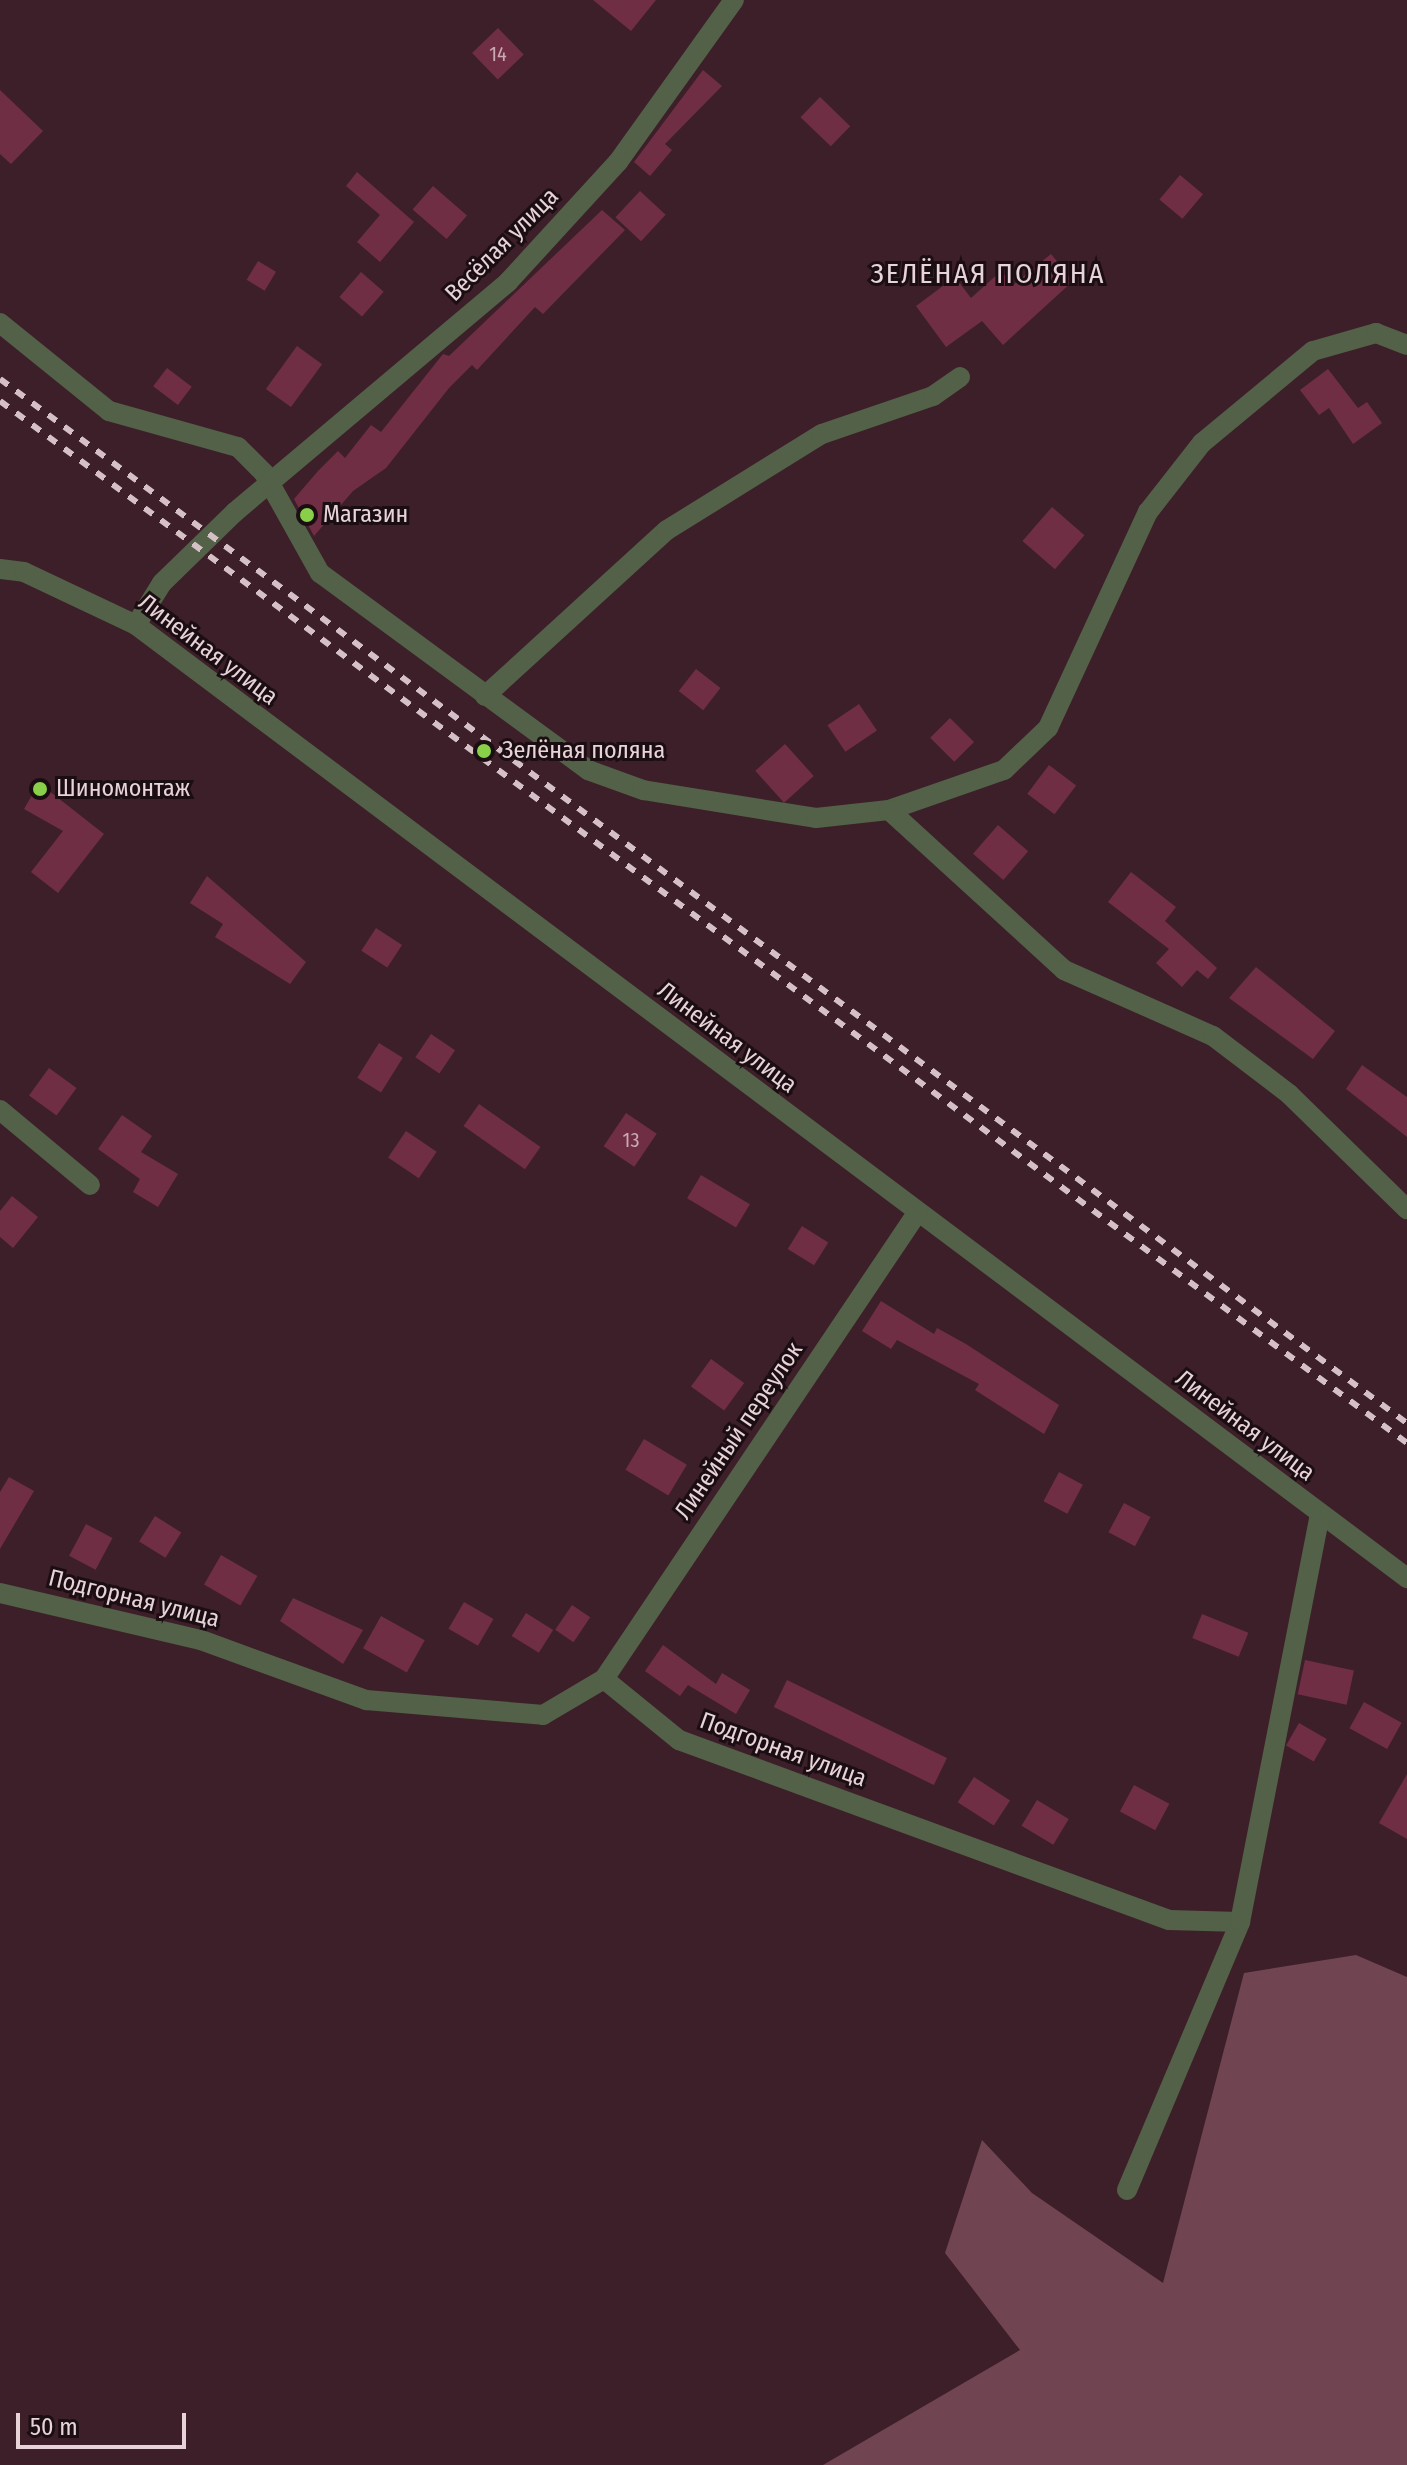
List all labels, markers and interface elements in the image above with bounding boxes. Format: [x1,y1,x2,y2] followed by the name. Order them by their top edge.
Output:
[489,42,507,66] house number: 14
[439,182,565,308] street label: Весёлая улица
[870,257,1106,291] district label: ЗЕЛЁНАЯ ПОЛЯНА
[323,501,408,529] place label: Магазин
[298,506,316,524] marker: Магазин
[133,588,283,712] street label: Линейная улица
[502,737,665,765] place label: Зелёная поляна
[473,740,495,762] marker: Зелёная поляна
[56,775,190,803] place label: Шиномонтаж
[31,780,49,798] marker: Шиномонтаж
[652,976,802,1100] street label: Линейная улица
[623,1128,639,1152] house number: 13
[669,1337,809,1525] street label: Линейный переулок
[1170,1364,1320,1488] street label: Линейная улица
[45,1564,223,1634] street label: Подгорная улица
[696,1706,870,1794] street label: Подгорная улица
[20,2397,190,2447] scale bar
[30,2413,78,2441] text: 50 m

